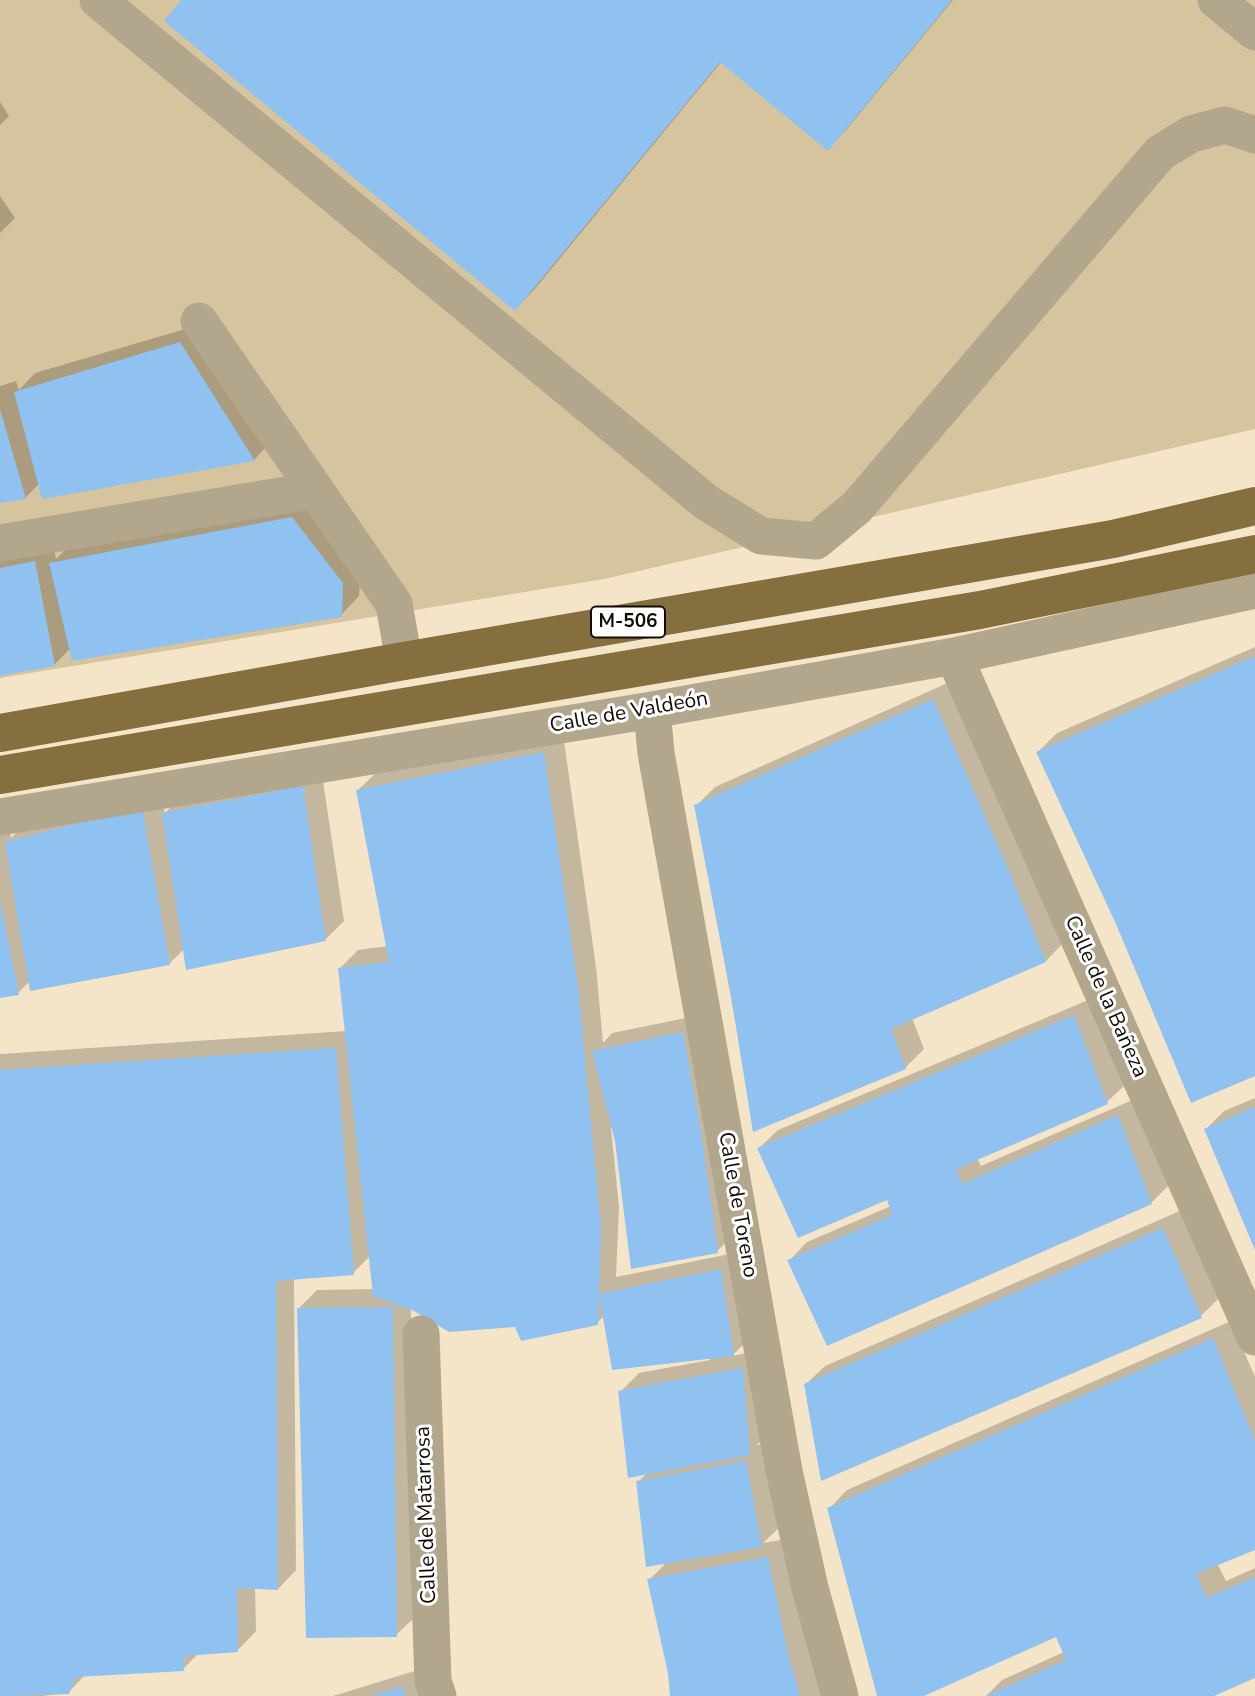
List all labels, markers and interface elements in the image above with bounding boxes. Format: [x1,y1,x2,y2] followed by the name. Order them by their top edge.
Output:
[591,607,665,638] road number: M-506
[548,687,710,739] street label: Calle de Valdeón
[1058,912,1152,1082] street label: Calle de la Bañeza
[712,1130,762,1280] street label: Calle de Toreno
[411,1426,443,1604] street label: Calle de Matarrosa

